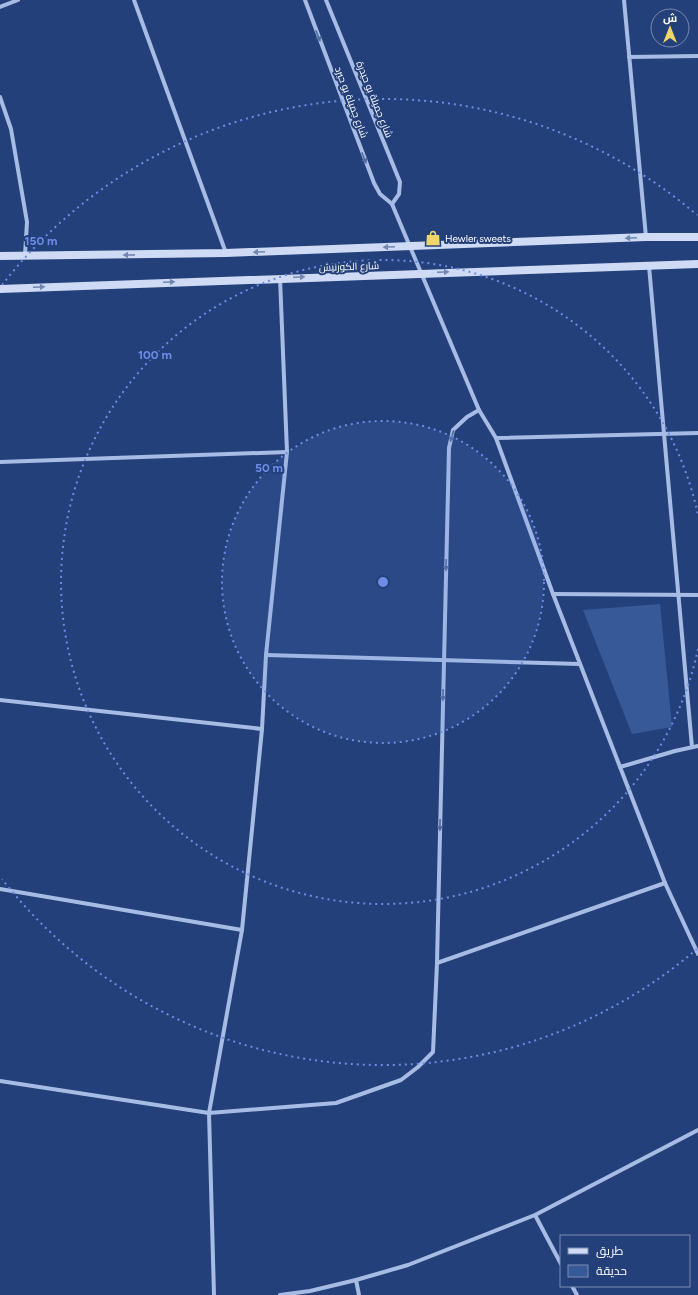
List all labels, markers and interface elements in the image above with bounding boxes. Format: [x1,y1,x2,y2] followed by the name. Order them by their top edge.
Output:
[650,8,690,48] north arrow
[663,12,677,25] text: ش
[316,31,322,43] one-way arrow
[353,59,396,139] street label: شارع جميلة بو حيدرة
[332,65,371,140] street label: شارع جميلة بو حيرد
[362,153,368,165] one-way arrow
[424,229,442,247] shop icon: Hewler sweets
[445,232,511,245] place label: Hewler sweets
[24,234,58,248] text: 150 m
[624,235,637,241] one-way arrow
[383,243,395,250] one-way arrow
[252,249,265,255] one-way arrow
[123,251,135,258] one-way arrow
[319,259,379,274] street label: شارع الكورنيش
[437,269,449,276] one-way arrow
[293,274,305,281] one-way arrow
[163,279,176,285] one-way arrow
[33,284,46,290] one-way arrow
[138,348,172,362] text: 100 m
[449,430,455,442] one-way arrow
[255,461,283,475] text: 50 m
[443,559,449,572] one-way arrow
[376,575,390,589] centre of rings
[440,689,446,702] one-way arrow
[437,819,443,832] one-way arrow
[560,1235,690,1287] legend
[596,1244,624,1258] text: طريق
[596,1264,627,1278] text: حديقة

